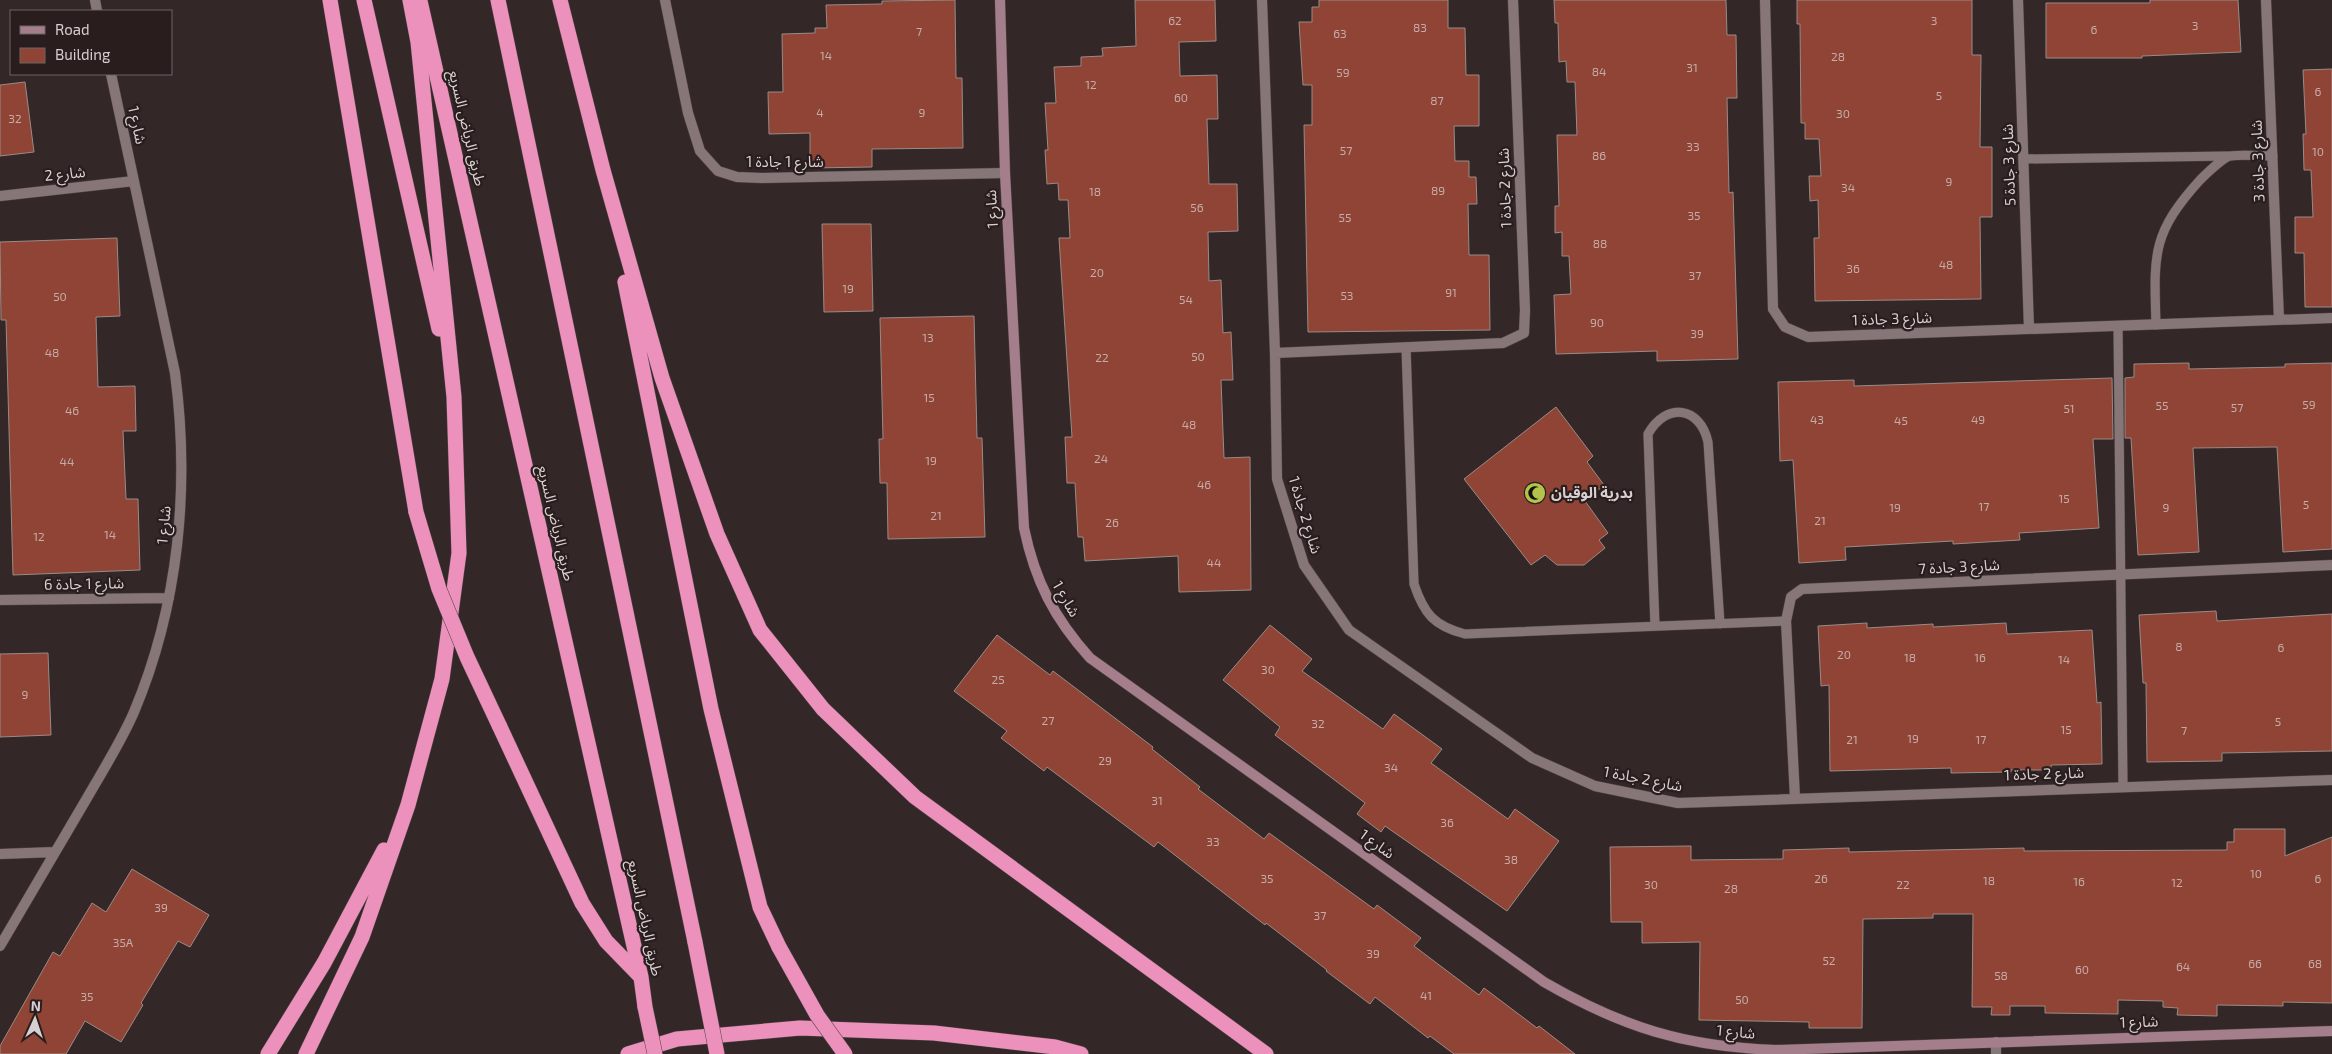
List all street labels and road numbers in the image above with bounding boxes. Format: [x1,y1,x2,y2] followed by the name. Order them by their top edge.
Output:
[442,68,490,188] street label: طريق الرياض السريع
[121,104,151,147] street label: شارع 1
[2247,119,2271,203] street label: شارع 3 جادة 3
[1998,123,2022,206] street label: شارع 3 جادة 5
[1494,147,1518,228] street label: شارع 2 جادة 1
[746,152,824,174] street label: شارع 1 جادة 1
[44,162,87,188] street label: شارع 2
[981,189,1005,229] street label: شارع 1
[1852,308,1933,332] street label: شارع 3 جادة 1
[531,463,579,583] street label: طريق الرياض السريع
[1282,474,1326,557] street label: شارع 2 جادة 1
[152,505,178,545] street label: شارع 1
[1918,555,2001,581] street label: شارع 3 جادة 7
[44,573,125,597] street label: شارع 1 جادة 6
[1046,577,1084,622] street label: شارع 1
[1601,762,1684,798] street label: شارع 2 جادة 1
[2004,763,2085,787] street label: شارع 2 جادة 1
[1354,825,1399,865] street label: شارع 1
[621,858,667,978] street label: طريق الرياض السريع
[2119,1011,2159,1035] street label: شارع 1
[1716,1020,1756,1046] street label: شارع 1

